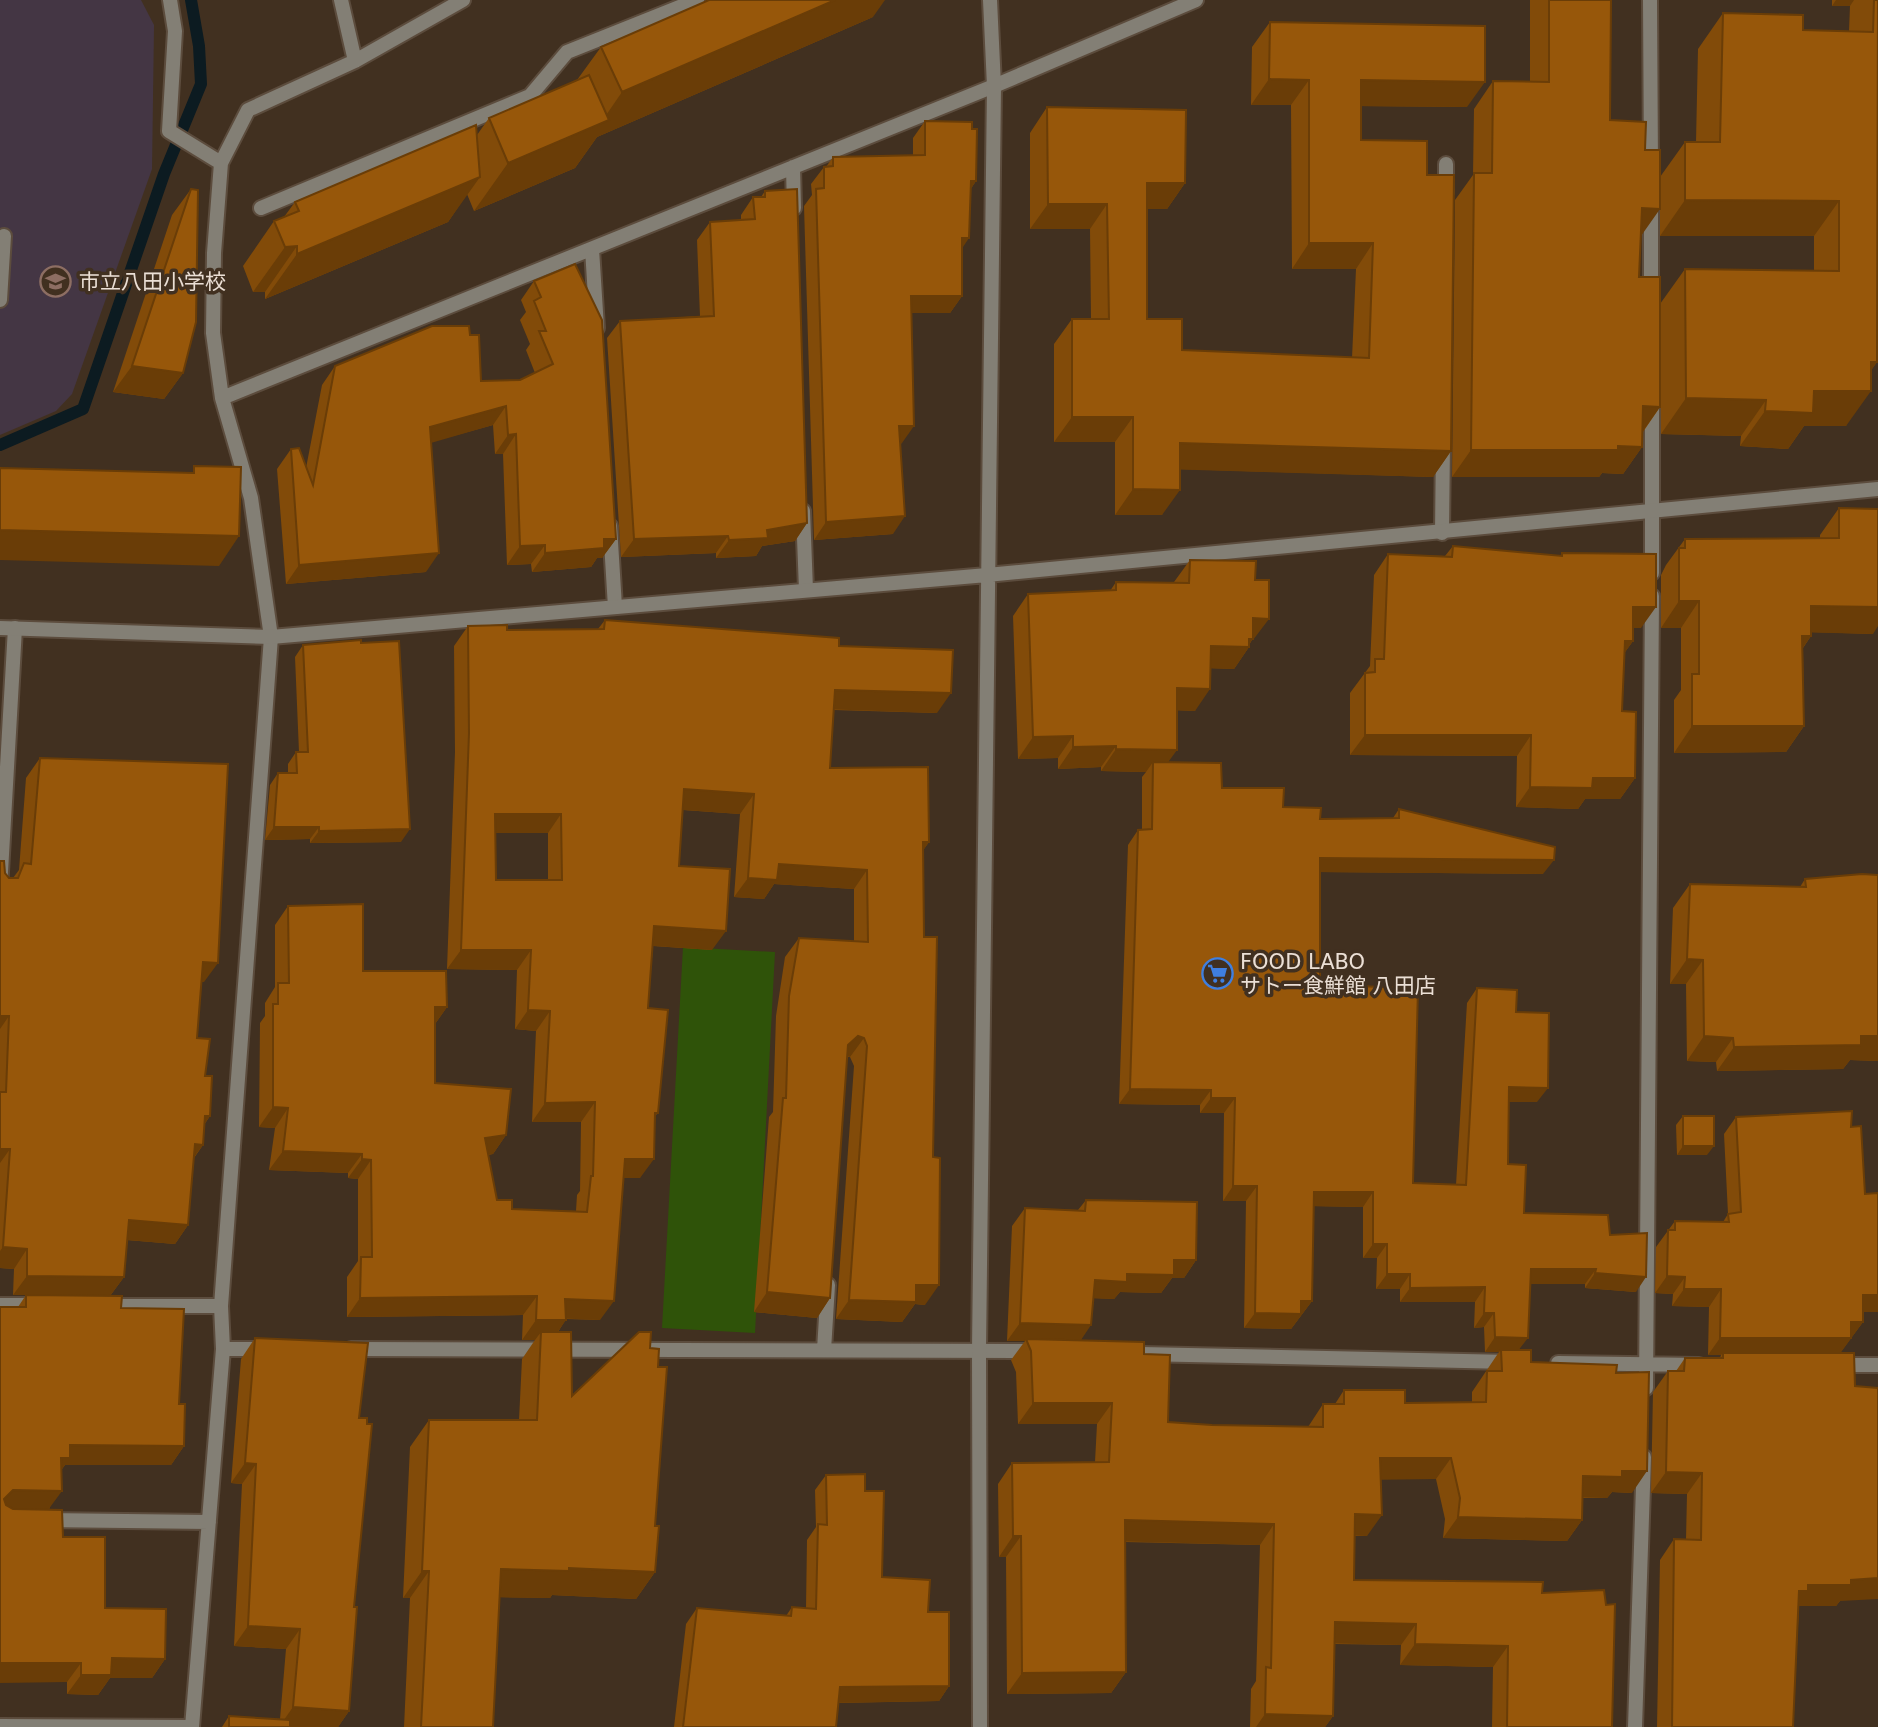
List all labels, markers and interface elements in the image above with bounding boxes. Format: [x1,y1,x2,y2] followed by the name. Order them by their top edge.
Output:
[39,265,73,299] school or university icon: 市立八田小学校
[79,270,226,294] place label: 市立八田小学校
[1240,950,1436,998] place label: FOOD LABO サトー食鮮館 八田店
[1200,957,1234,991] supermarket icon: FOOD LABO サトー食鮮館 八田店

